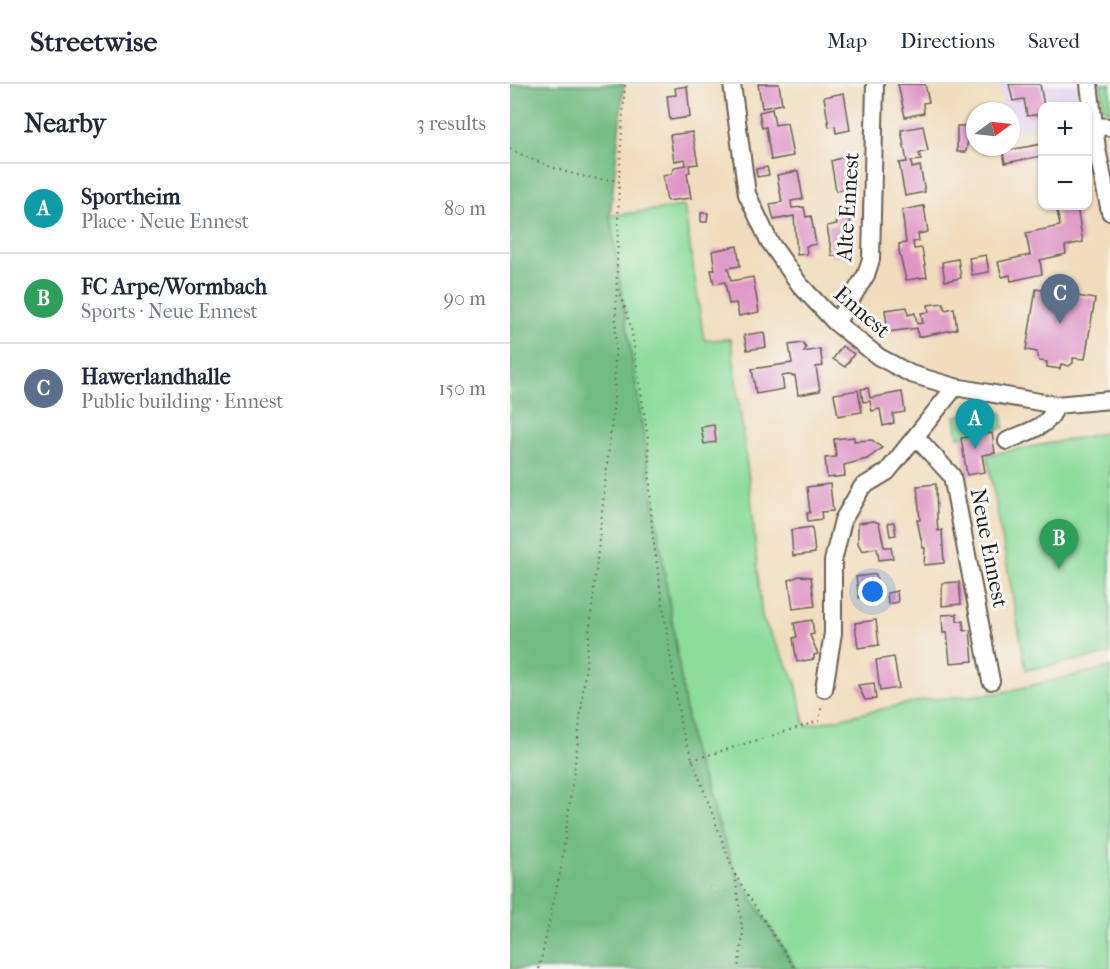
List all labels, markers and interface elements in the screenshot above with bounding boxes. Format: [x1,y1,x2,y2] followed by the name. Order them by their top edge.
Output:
[30,25,157,58] text: Streetwise
[827,29,867,53] text: Map
[900,29,995,53] text: Directions
[1028,29,1080,53] text: Saved
[966,102,1020,156] north arrow
[1038,102,1092,210] map controls
[1038,102,1092,156] button: +
[24,108,106,139] text: Nearby
[417,112,486,135] text: 3 results
[831,151,865,263] street label: Alte Ennest
[1038,156,1092,210] button: −
[81,184,181,210] text: Sportheim
[37,197,50,220] text: A
[444,197,486,220] text: 80 m
[81,210,249,233] text: Place · Neue Ennest
[81,274,267,300] text: FC Arpe/Wormbach
[1040,274,1080,324] pin: C
[829,281,895,343] street label: Ennest
[37,287,50,310] text: B
[444,287,486,310] text: 90 m
[81,300,258,323] text: Sports · Neue Ennest
[81,364,231,390] text: Hawerlandhalle
[37,377,50,400] text: C
[438,377,486,400] text: 150 m
[81,390,283,413] text: Public building · Ennest
[956,400,994,449] pin: A
[965,486,1013,610] street label: Neue Ennest
[1040,520,1078,569] pin: B
[858,577,887,606] your location

